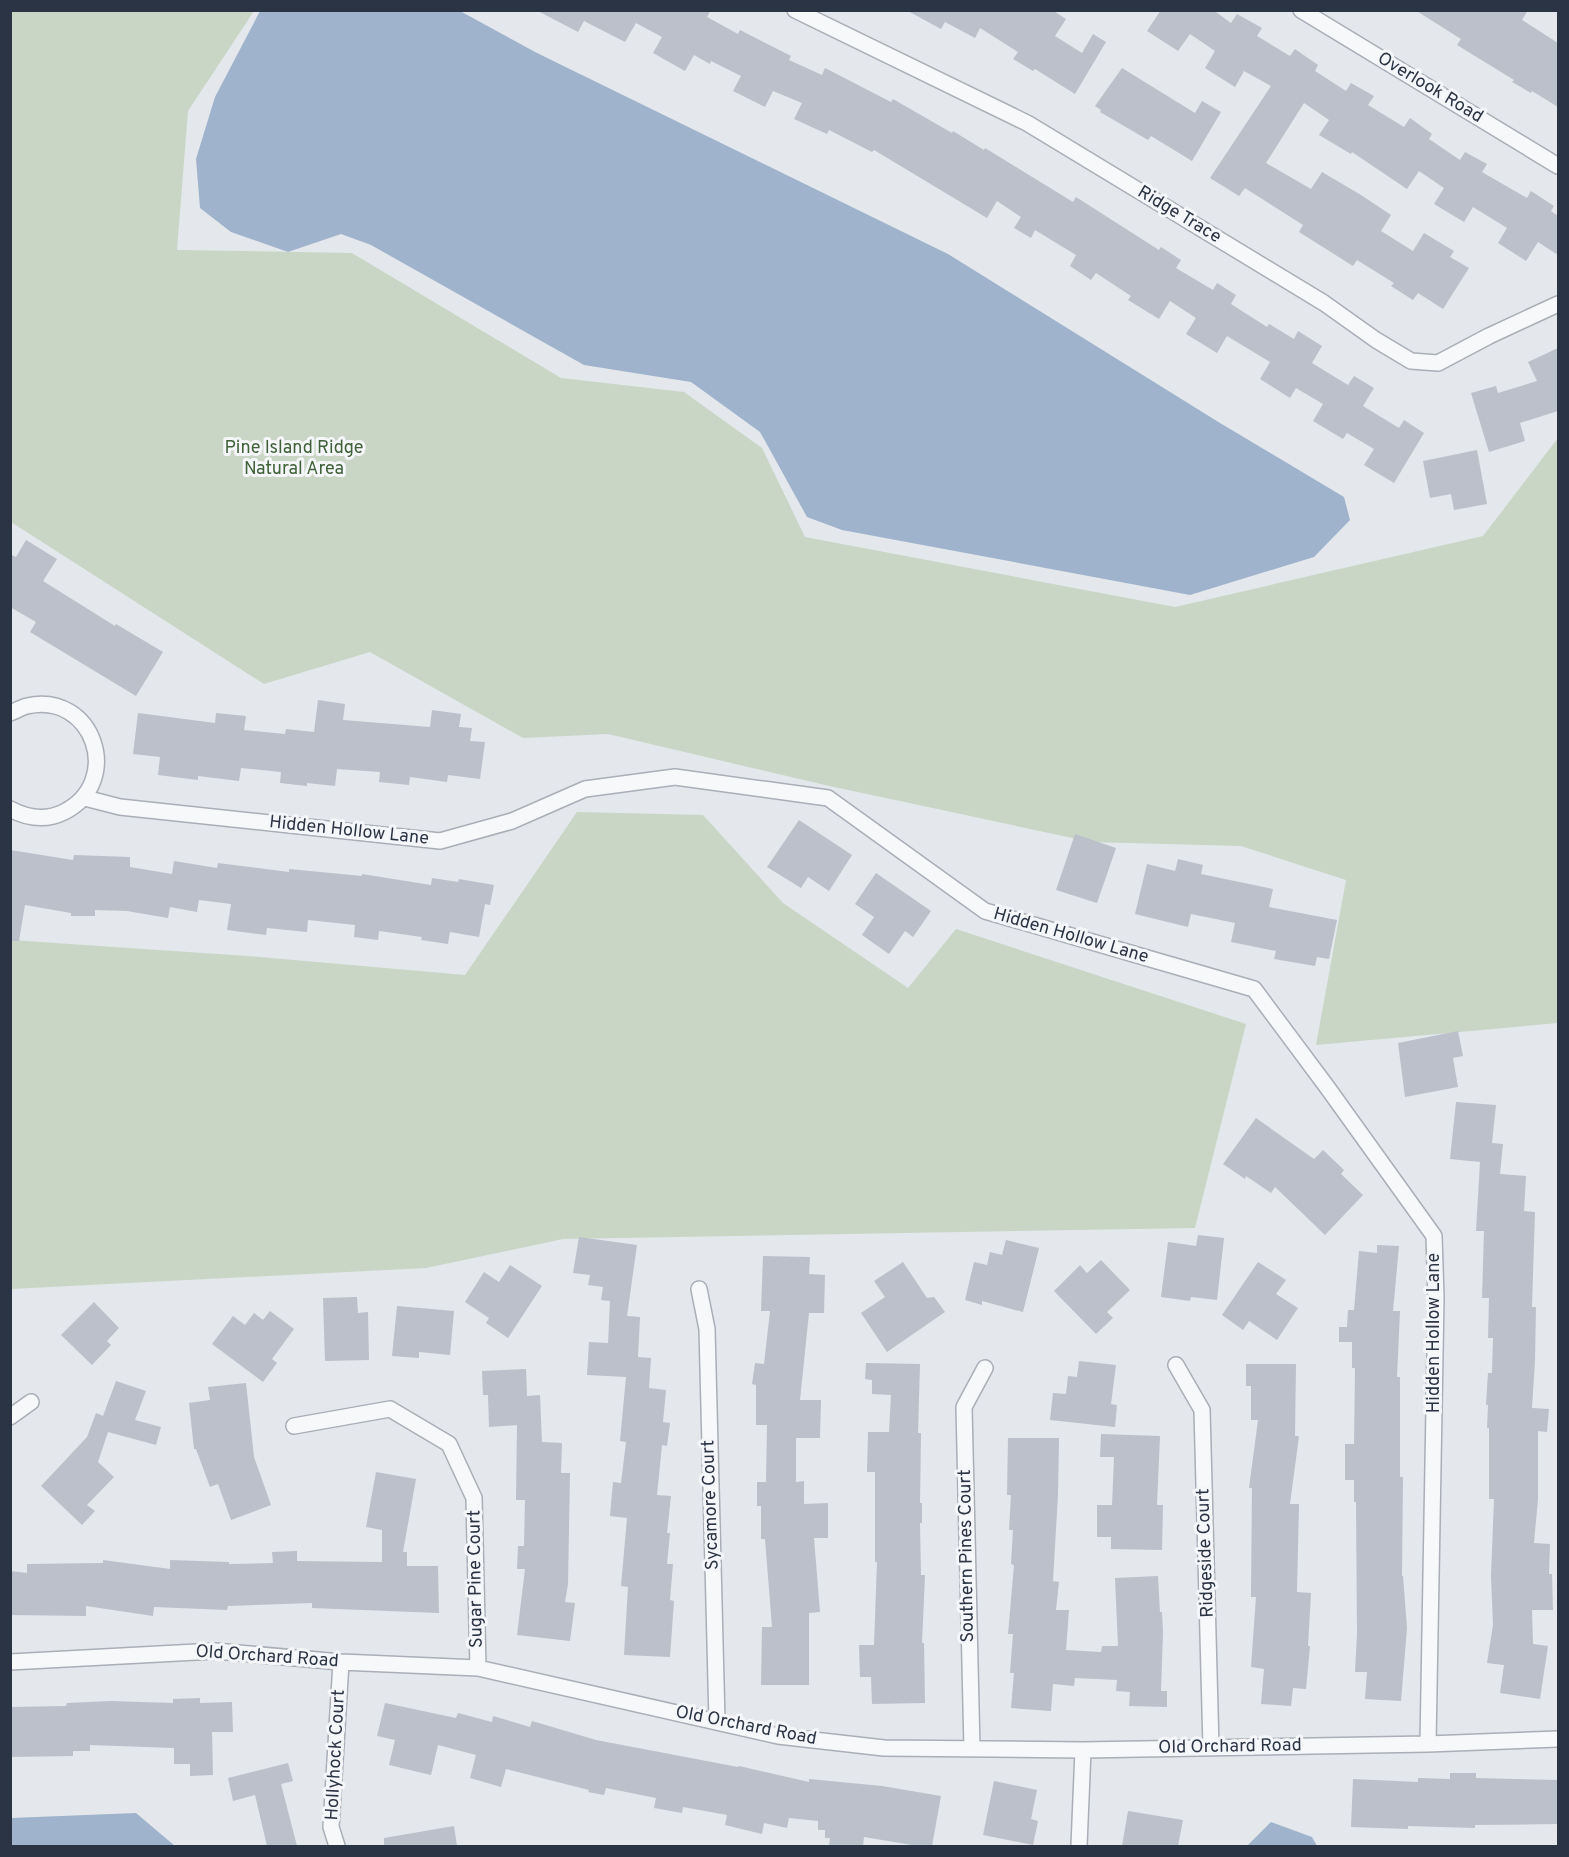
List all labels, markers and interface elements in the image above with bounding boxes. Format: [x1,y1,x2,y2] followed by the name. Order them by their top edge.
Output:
[1373,47,1487,129] street label: Overlook Road
[1133,181,1225,249] street label: Ridge Trace
[225,437,363,481] park label: Pine Island Ridge Natural Area
[268,811,430,851] street label: Hidden Hollow Lane
[991,903,1151,969] street label: Hidden Hollow Lane
[1423,1253,1446,1413] street label: Hidden Hollow Lane
[697,1439,725,1571] street label: Sycamore Court
[954,1469,980,1643] street label: Southern Pines Court
[1192,1488,1220,1618] street label: Ridgeside Court
[463,1510,489,1648] street label: Sugar Pine Court
[195,1641,339,1673] street label: Old Orchard Road
[321,1689,351,1821] street label: Hollyhock Court
[673,1701,819,1751] street label: Old Orchard Road
[1158,1734,1302,1760] street label: Old Orchard Road

